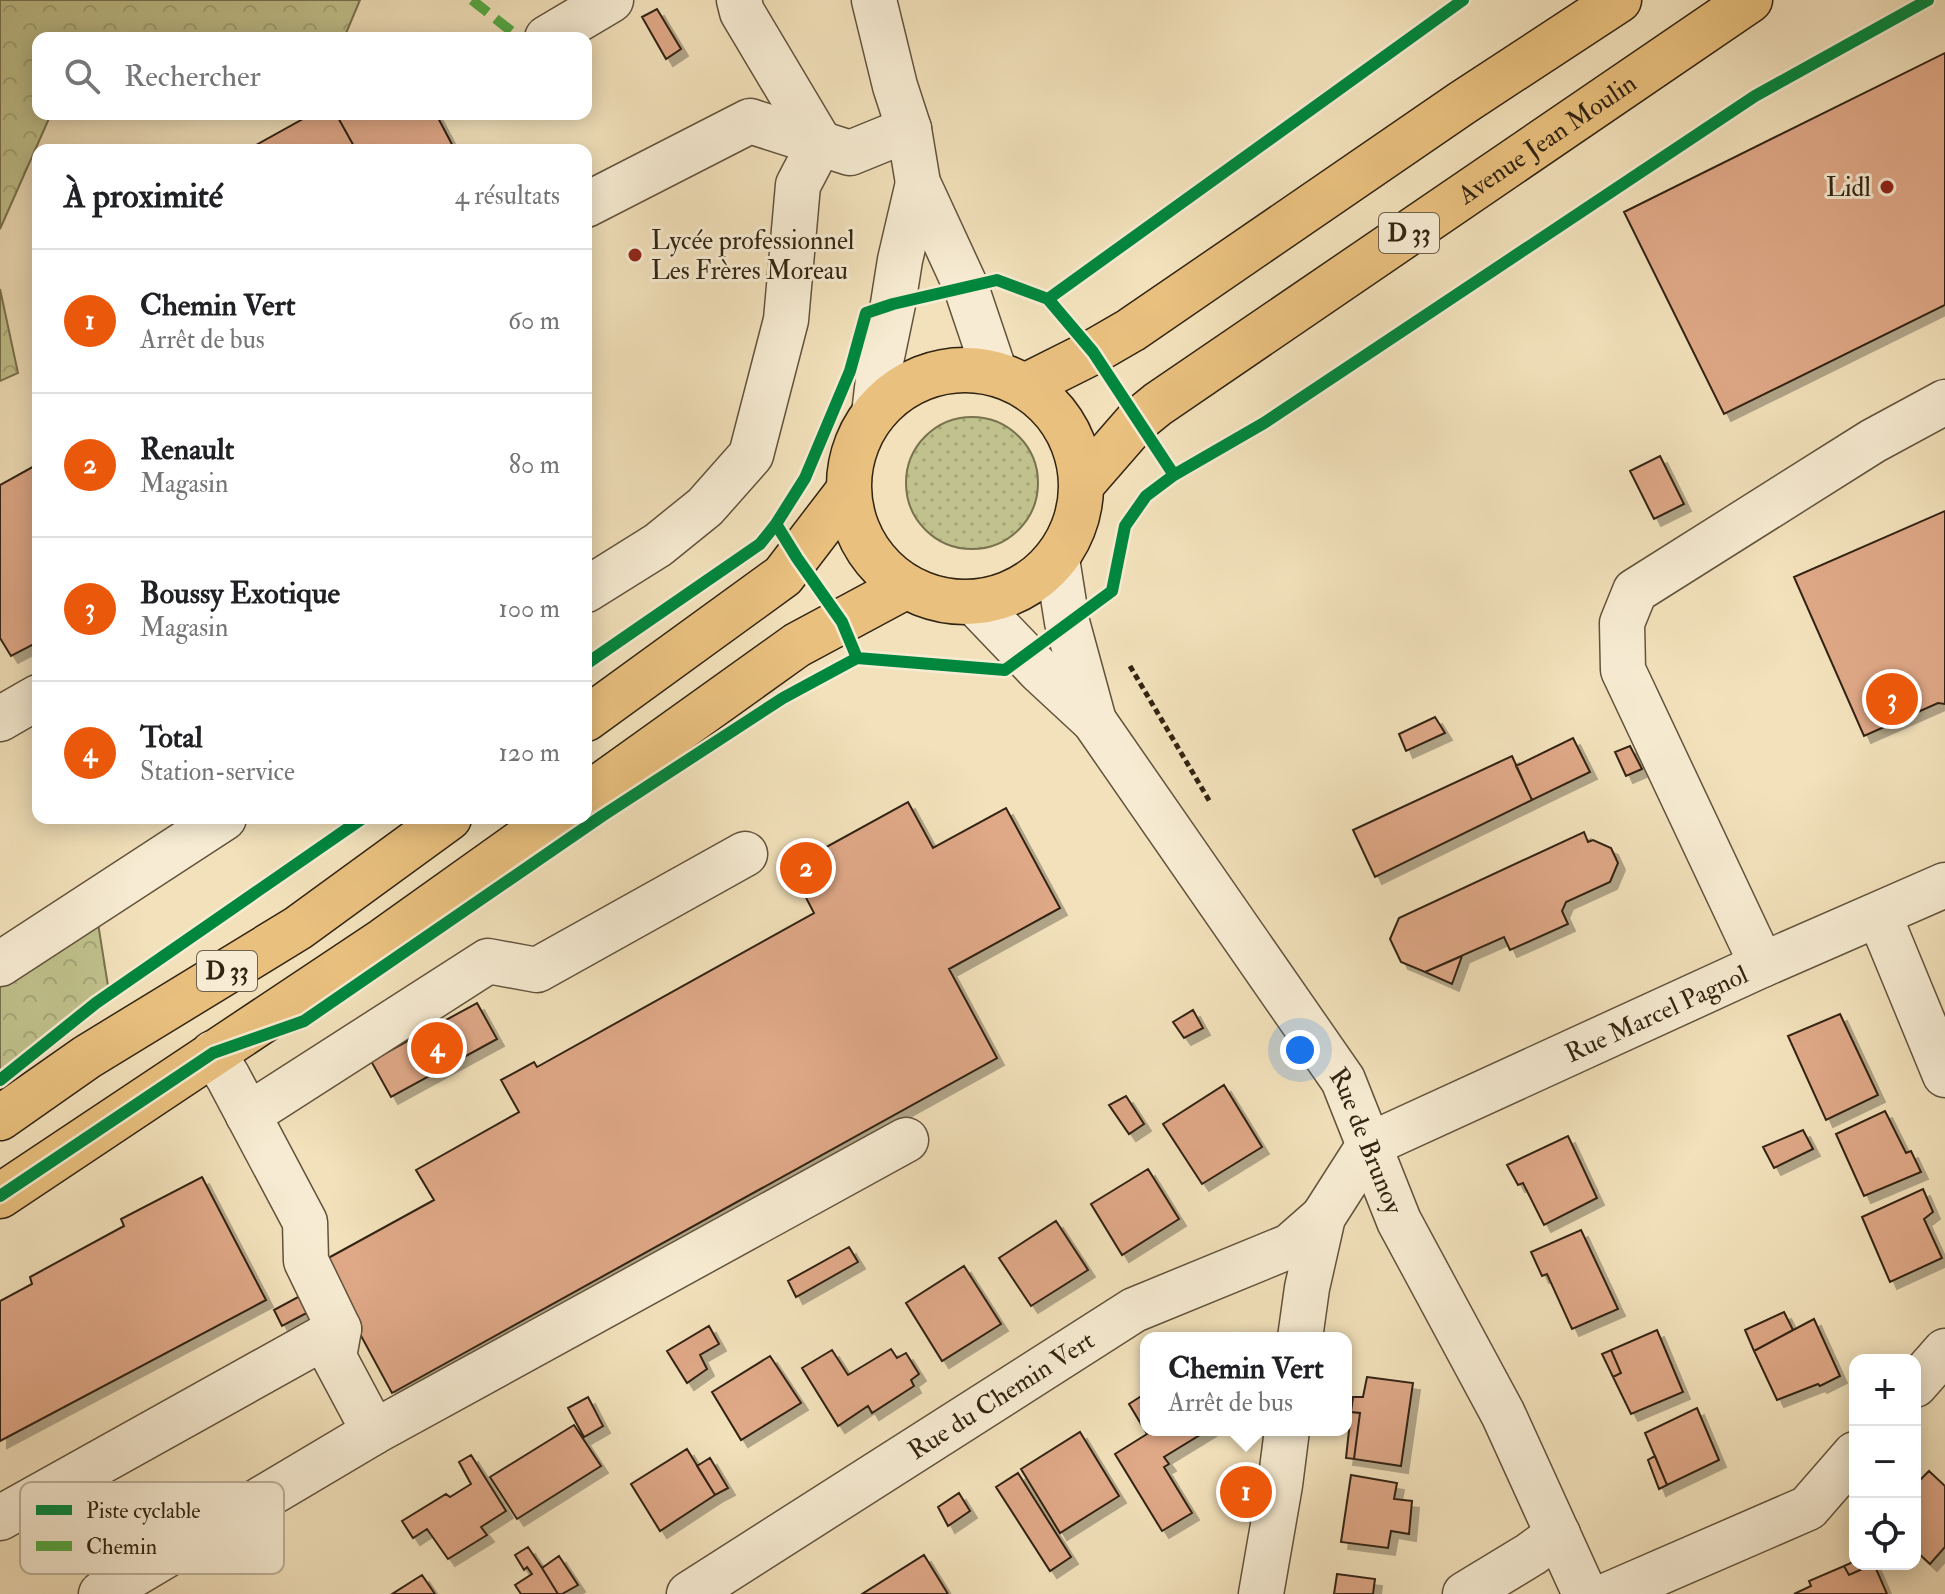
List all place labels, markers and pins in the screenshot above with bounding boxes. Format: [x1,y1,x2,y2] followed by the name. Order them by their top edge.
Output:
[1826,172,1871,204] place label: Lidl
[1878,178,1896,196] marker: Lidl
[651,225,855,287] place label: Lycée professionnel Les Frères Moreau
[626,246,644,264] marker: Lycée professionnel Les Frères Moreau
[1866,669,1918,729] pin: 3
[780,838,832,898] pin: 2
[411,1018,463,1078] pin: 4
[1220,1462,1272,1522] pin: 1

